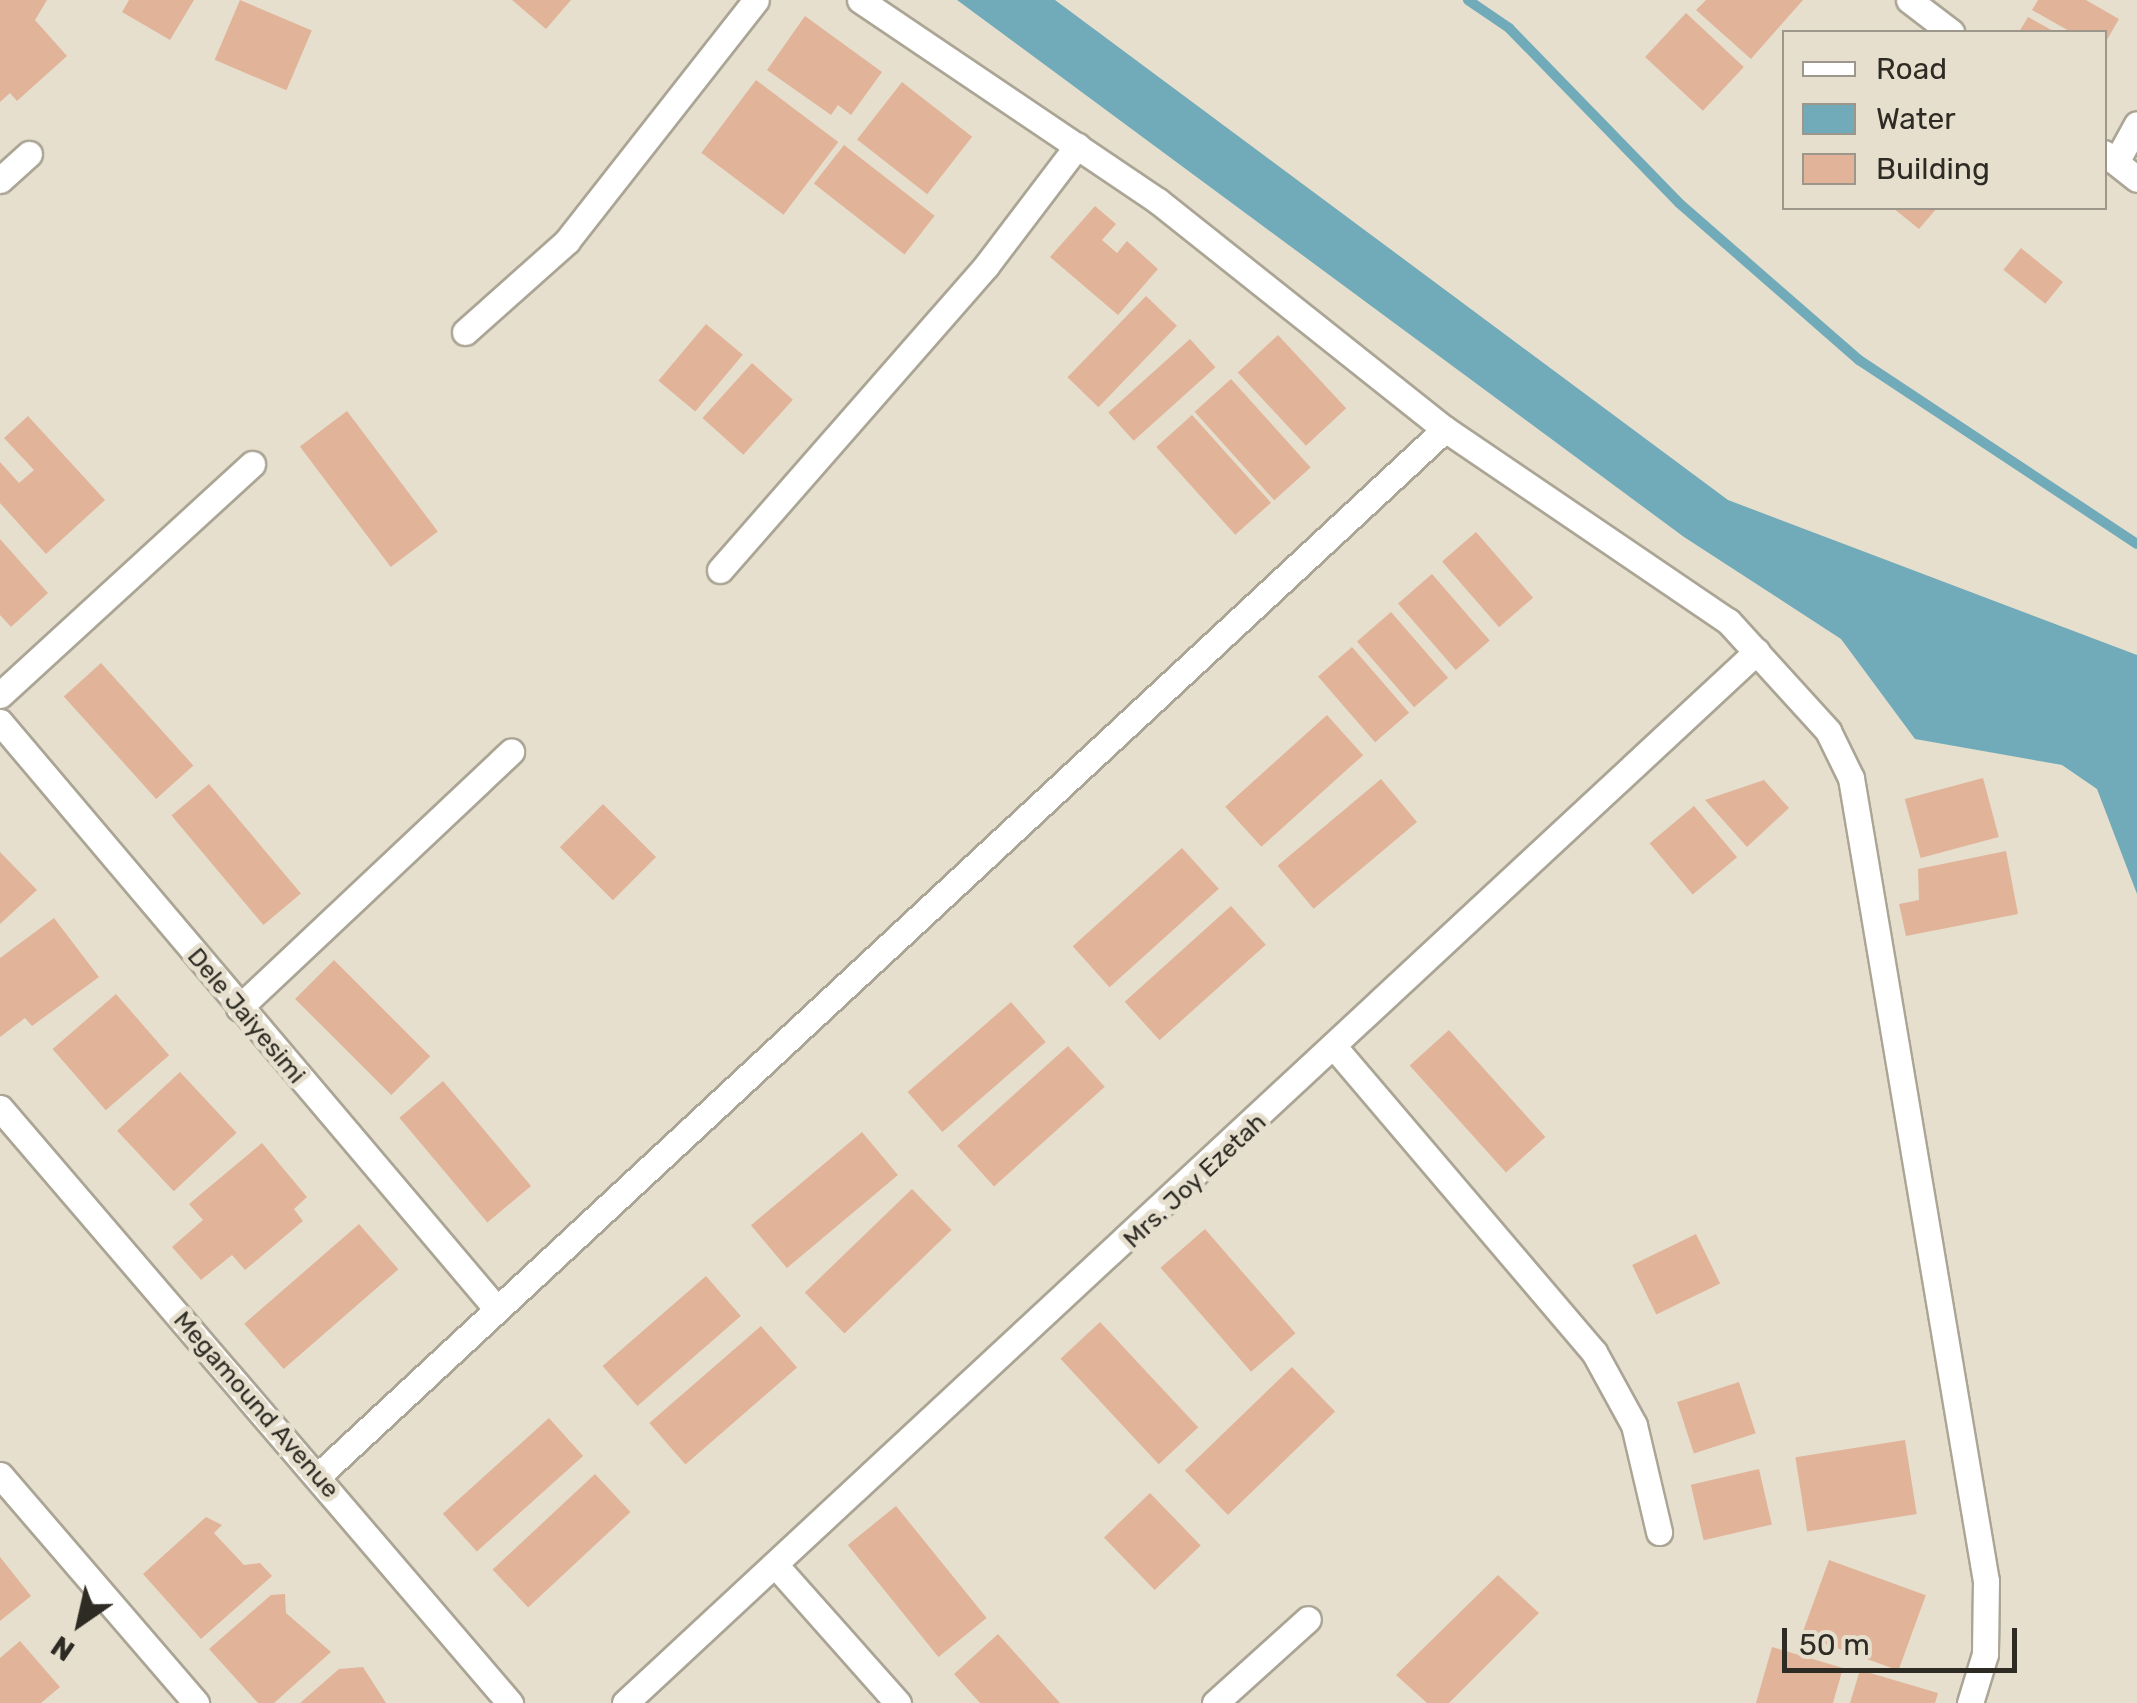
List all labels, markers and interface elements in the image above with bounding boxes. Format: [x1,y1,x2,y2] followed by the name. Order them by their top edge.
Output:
[1782,30,2107,210] legend
[1876,51,1947,87] text: Road
[1876,101,1956,137] text: Water
[1876,151,1990,187] text: Building
[181,942,311,1090] street label: Dele Jaiyesimi
[1117,1107,1273,1255] street label: Mrs. Joy Ezetah
[167,1305,345,1505] street label: Megamound Avenue
[30,1573,130,1673] north arrow
[1787,1608,2022,1670] scale bar
[1799,1627,1870,1663] text: 50 m
[45,1629,81,1668] text: N

